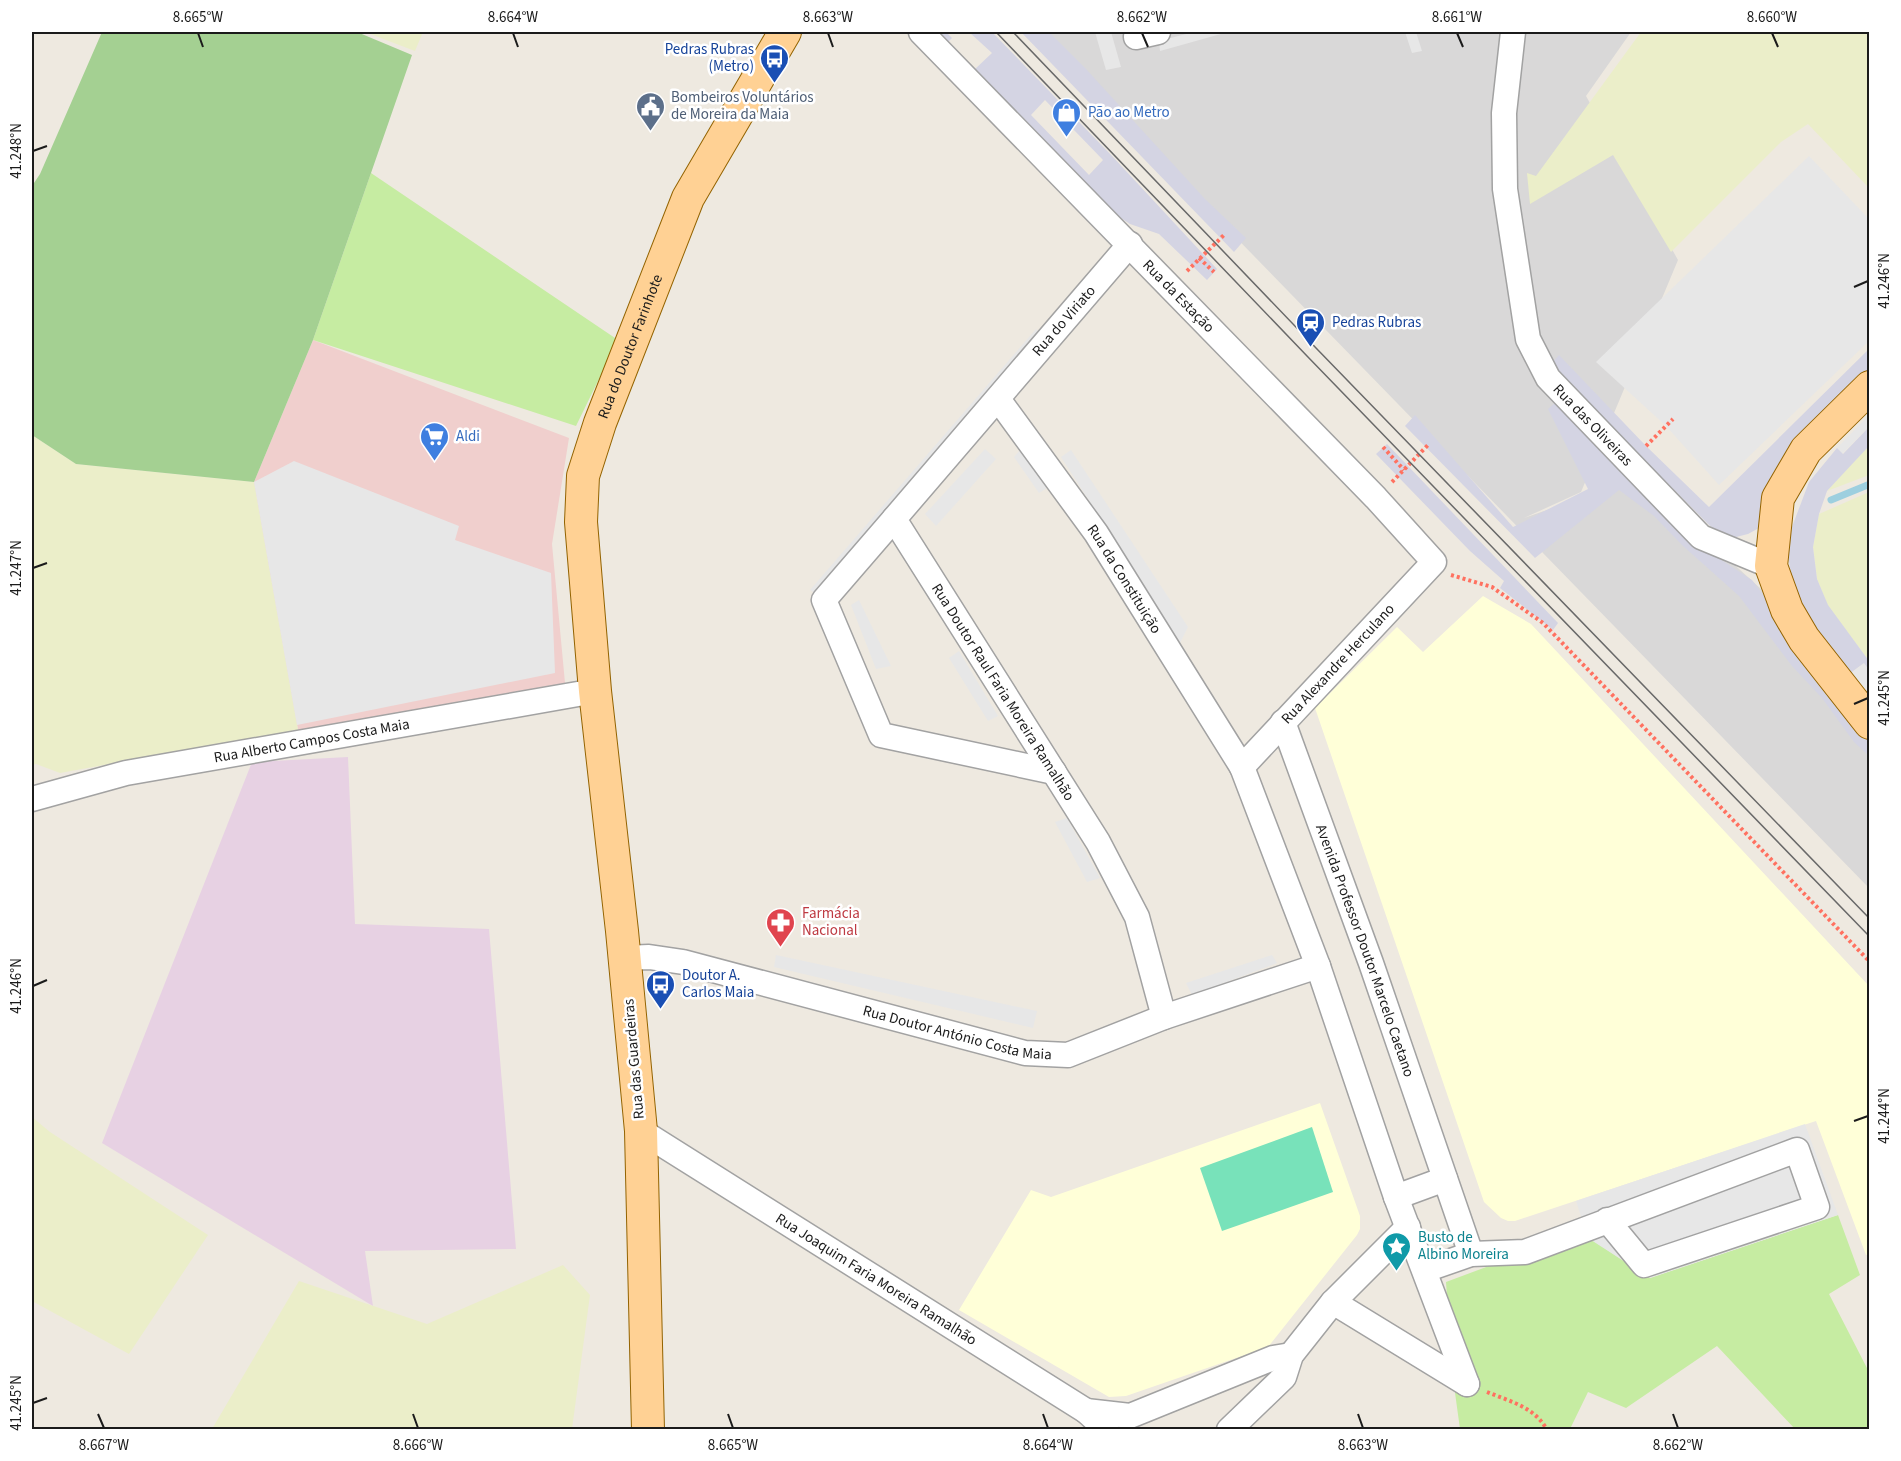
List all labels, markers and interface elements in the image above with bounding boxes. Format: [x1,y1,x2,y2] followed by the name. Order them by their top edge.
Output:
[173,7,223,28] text: 8.665°W
[488,7,538,28] text: 8.664°W
[803,7,853,28] text: 8.663°W
[1117,7,1167,28] text: 8.662°W
[1432,7,1482,28] text: 8.661°W
[1747,7,1797,28] text: 8.660°W
[665,39,754,77] place label: Pedras Rubras (Metro)
[759,42,791,84] bus stop icon: Pedras Rubras (Metro)
[671,87,814,125] place label: Bombeiros Voluntários de Moreira da Maia
[634,90,666,132] public building icon: Bombeiros Voluntários de Moreira da Maia
[1051,96,1083,138] shop icon: Pão ao Metro
[1088,102,1170,123] place label: Pão ao Metro
[6,123,27,179] text: 41.248°N
[1874,253,1895,309] text: 41.246°N
[1138,255,1219,337] street label: Rua da Estação
[592,271,668,422] street label: Rua do Doutor Farinhote
[1027,281,1101,361] street label: Rua do Viriato
[1295,306,1327,348] station icon: Pedras Rubras
[1332,312,1421,333] place label: Pedras Rubras
[1548,379,1638,471] street label: Rua das Oliveiras
[419,420,451,462] supermarket icon: Aldi
[456,426,480,447] place label: Aldi
[1082,520,1167,638] street label: Rua da Constituição
[6,540,27,596] text: 41.247°N
[927,579,1080,805] street label: Rua Doutor Raul Faria Moreira Ramalhão
[1277,599,1399,729] street label: Rua Alexandre Herculano
[1874,670,1895,726] text: 41.245°N
[212,713,411,768] street label: Rua Alberto Campos Costa Maia
[1311,821,1420,1080] street label: Avenida Professor Doutor Marcelo Caetano
[802,903,860,941] place label: Farmácia Nacional
[765,906,797,948] pharmacy icon: Farmácia Nacional
[6,958,27,1014] text: 41.246°N
[682,965,754,1003] place label: Doutor A. Carlos Maia
[645,968,677,1010] bus stop icon: Doutor A. Carlos Maia
[618,998,650,1120] street label: Rua das Guardeiras
[860,1000,1052,1065] street label: Rua Doutor António Costa Maia
[1874,1088,1895,1144] text: 41.244°N
[772,1208,981,1350] street label: Rua Joaquim Faria Moreira Ramalhão
[1418,1227,1509,1265] place label: Busto de Albino Moreira
[1381,1230,1413,1272] place icon: Busto de Albino Moreira
[6,1375,27,1431] text: 41.245°N
[79,1435,129,1456] text: 8.667°W
[393,1435,443,1456] text: 8.666°W
[708,1435,758,1456] text: 8.665°W
[1023,1435,1073,1456] text: 8.664°W
[1338,1435,1388,1456] text: 8.663°W
[1653,1435,1703,1456] text: 8.662°W

